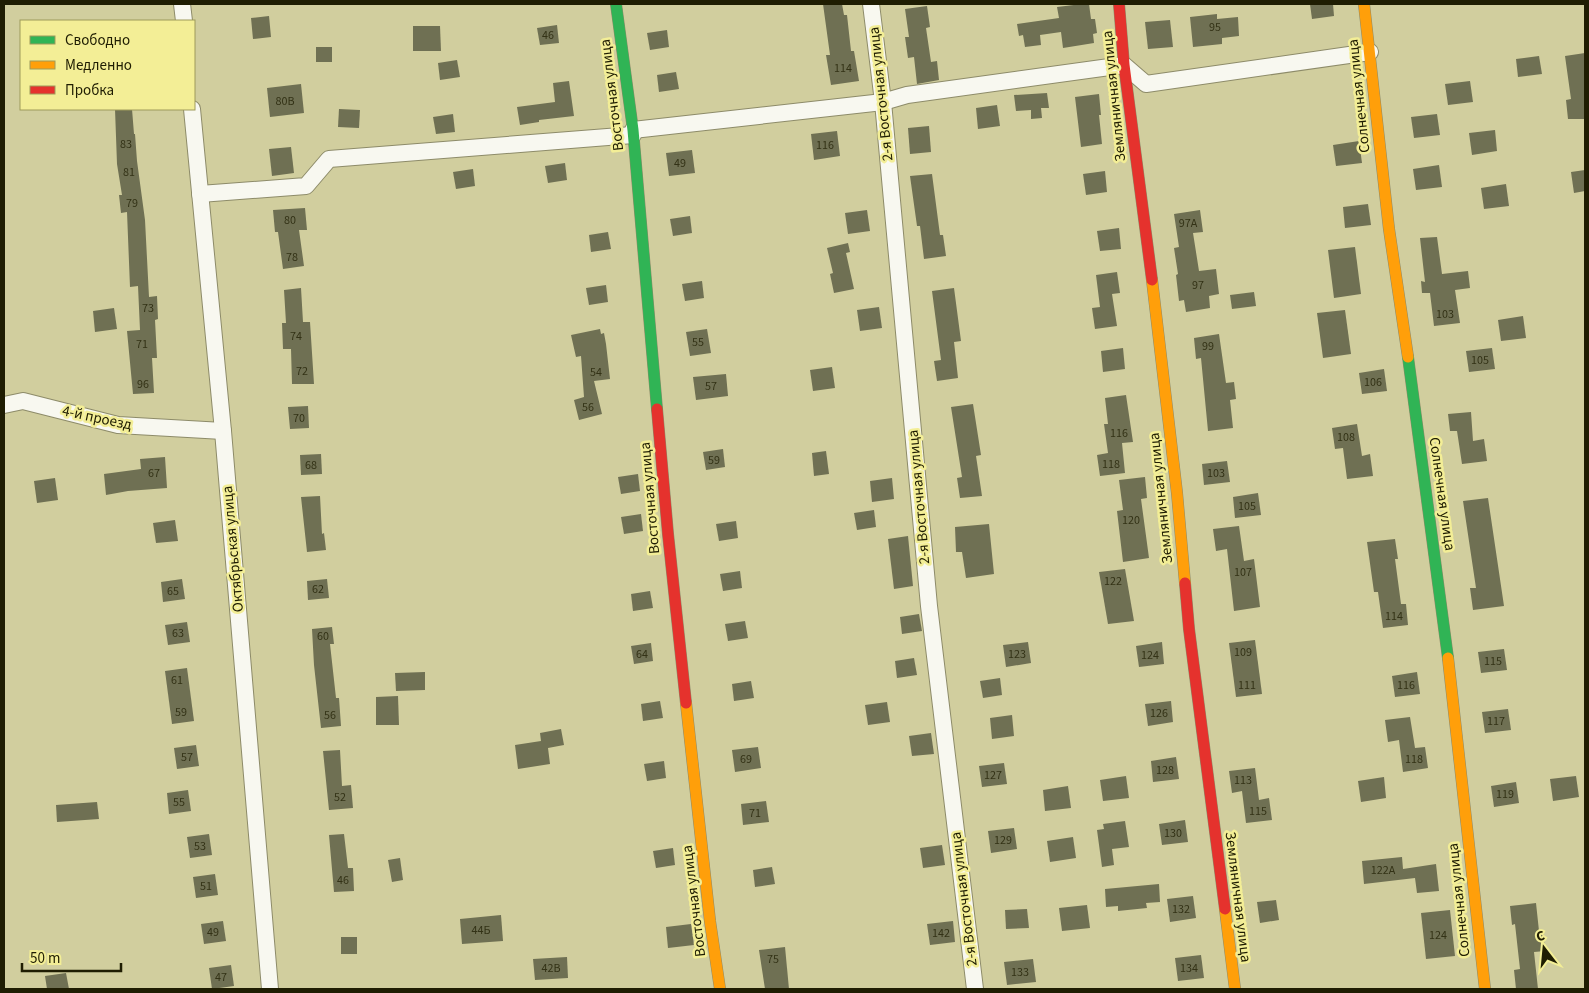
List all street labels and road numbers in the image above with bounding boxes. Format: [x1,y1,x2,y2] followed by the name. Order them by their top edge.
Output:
[864,26,898,162] street label: 2-я Восточная улица
[1097,30,1131,162] street label: Земляничная улица
[595,38,629,152] street label: Восточная улица
[1343,38,1375,154] street label: Солнечная улица
[60,400,134,436] street label: 4-й проезд
[903,429,935,565] street label: 2-я Восточная улица
[1144,432,1178,564] street label: Земляничная улица
[1424,436,1460,552] street label: Солнечная улица
[635,441,665,555] street label: Восточная улица
[217,485,249,613] street label: Октябрьская улица
[1220,830,1256,964] street label: Земляничная улица
[945,831,983,967] street label: 2-я Восточная улица
[1443,842,1475,958] street label: Солнечная улица
[677,844,711,958] street label: Восточная улица

